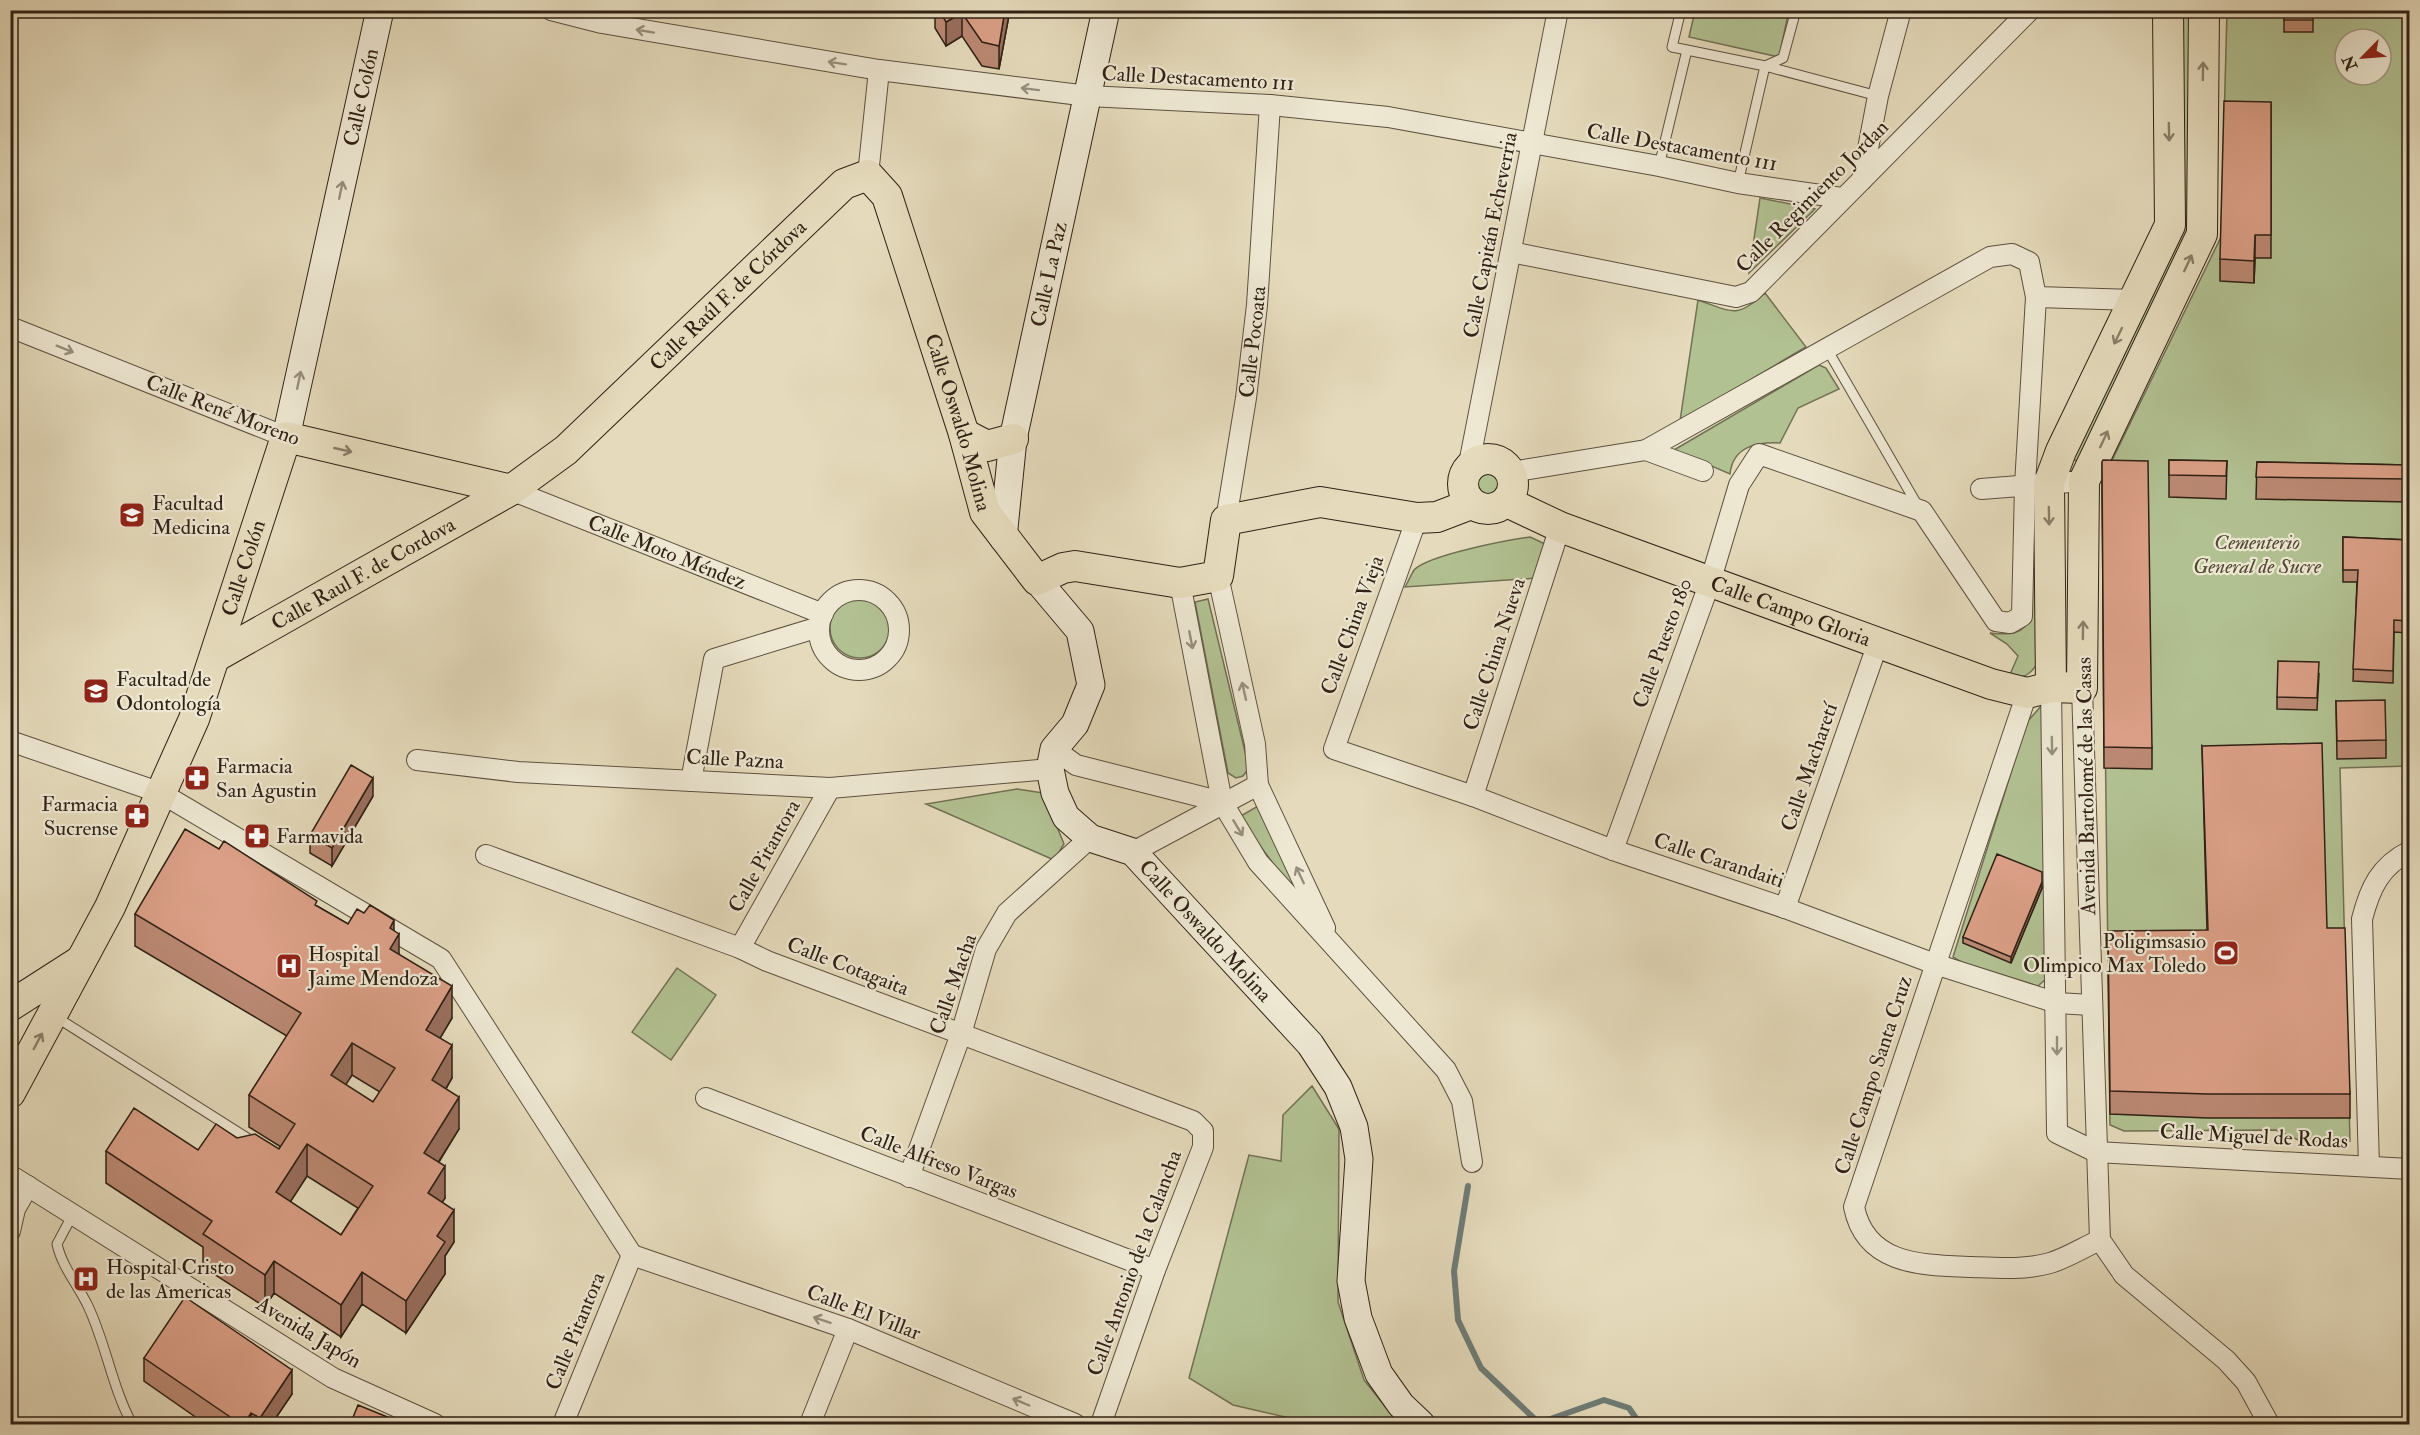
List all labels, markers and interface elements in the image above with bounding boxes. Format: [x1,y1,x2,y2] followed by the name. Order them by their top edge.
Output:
[635,25,655,36] one-way arrow
[2333,27,2393,87] north arrow
[337,46,385,149] street label: Calle Colón
[2338,52,2363,75] text: N
[828,57,847,68] one-way arrow
[1101,60,1295,97] street label: Calle Destacamento 111
[2197,62,2209,82] one-way arrow
[1021,83,1041,94] one-way arrow
[1730,114,1895,279] street label: Calle Regimiento Jordan
[1585,117,1779,178] street label: Calle Destacamento 111
[2164,121,2175,141] one-way arrow
[1457,129,1524,340] street label: Calle Capitán Echeverria
[335,180,347,199] one-way arrow
[644,214,813,377] street label: Calle Raúl F. de Córdova
[1025,219,1074,329] street label: Calle La Paz
[2182,255,2194,273] one-way arrow
[1233,285,1272,399] street label: Calle Pocoata
[2111,327,2123,345] one-way arrow
[918,330,997,515] street label: Calle Oswaldo Molina
[55,344,74,355] one-way arrow
[142,369,304,452] street label: Calle René Moreno
[294,371,305,390] one-way arrow
[2099,431,2111,449] one-way arrow
[334,444,353,456] one-way arrow
[152,490,230,541] place label: Facultad Medicina
[117,500,147,530] school or university icon: Facultad Medicina
[2043,505,2055,525] one-way arrow
[584,509,750,596] street label: Calle Moto Méndez
[266,511,461,637] street label: Calle Raul F. de Cordova
[216,516,272,620] street label: Calle Colón
[2193,529,2322,580] park label: Cementerio General de Sucre
[1315,552,1390,698] street label: Calle China Vieja
[1707,570,1874,653] street label: Calle Campo Gloria
[1457,574,1532,734] street label: Calle China Nueva
[1626,575,1698,712] street label: Calle Puesto 180
[2077,620,2089,640] one-way arrow
[1186,630,1197,649] one-way arrow
[2071,657,2102,916] street label: Avenida Bartolomé de las Casas
[116,666,221,717] place label: Facultad de Odontología
[81,676,111,706] school or university icon: Facultad de Odontología
[1237,682,1249,701] one-way arrow
[1775,698,1844,835] street label: Calle Macharetí
[2046,735,2058,755] one-way arrow
[685,743,785,776] street label: Calle Pazna
[216,753,317,804] place label: Farmacia San Agustin
[182,763,212,793] pharmacy icon: Farmacia San Agustin
[41,791,118,842] place label: Farmacia Sucrense
[722,795,807,917] street label: Calle Pitantora
[122,801,152,831] pharmacy icon: Farmacia Sucrense
[1232,819,1244,836] one-way arrow
[242,821,272,851] pharmacy icon: Farmavida
[276,823,364,850] place label: Farmavida
[1650,827,1788,894] street label: Calle Carandaiti
[1133,854,1278,1008] street label: Calle Oswaldo Molina
[1294,866,1306,884] one-way arrow
[2023,928,2206,979] place label: Poligimsasio Olimpico Max Toledo
[924,930,983,1038] street label: Calle Macha
[783,931,913,1002] street label: Calle Cotagaita
[2211,938,2241,968] sports icon: Poligimsasio Olimpico Max Toledo
[307,941,439,992] place label: Hospital Jaime Mendoza
[274,951,304,981] hospital icon: Hospital Jaime Mendoza
[1828,972,1918,1178] street label: Calle Campo Santa Cruz
[32,1032,44,1050] one-way arrow
[2051,1035,2063,1055] one-way arrow
[2159,1118,2349,1155] street label: Calle Miguel de Rodas
[856,1120,1022,1205] street label: Calle Alfreso Vargas
[1081,1146,1188,1380] street label: Calle Antonio de la Calancha
[106,1254,234,1305] place label: Hospital Cristo de las Americas
[71,1264,101,1294] hospital icon: Hospital Cristo de las Americas
[540,1268,612,1394] street label: Calle Pitantora
[803,1278,925,1347] street label: Calle El Villar
[250,1290,367,1375] street label: Avenida Japón
[813,1314,832,1325] one-way arrow
[1013,1396,1031,1407] one-way arrow

